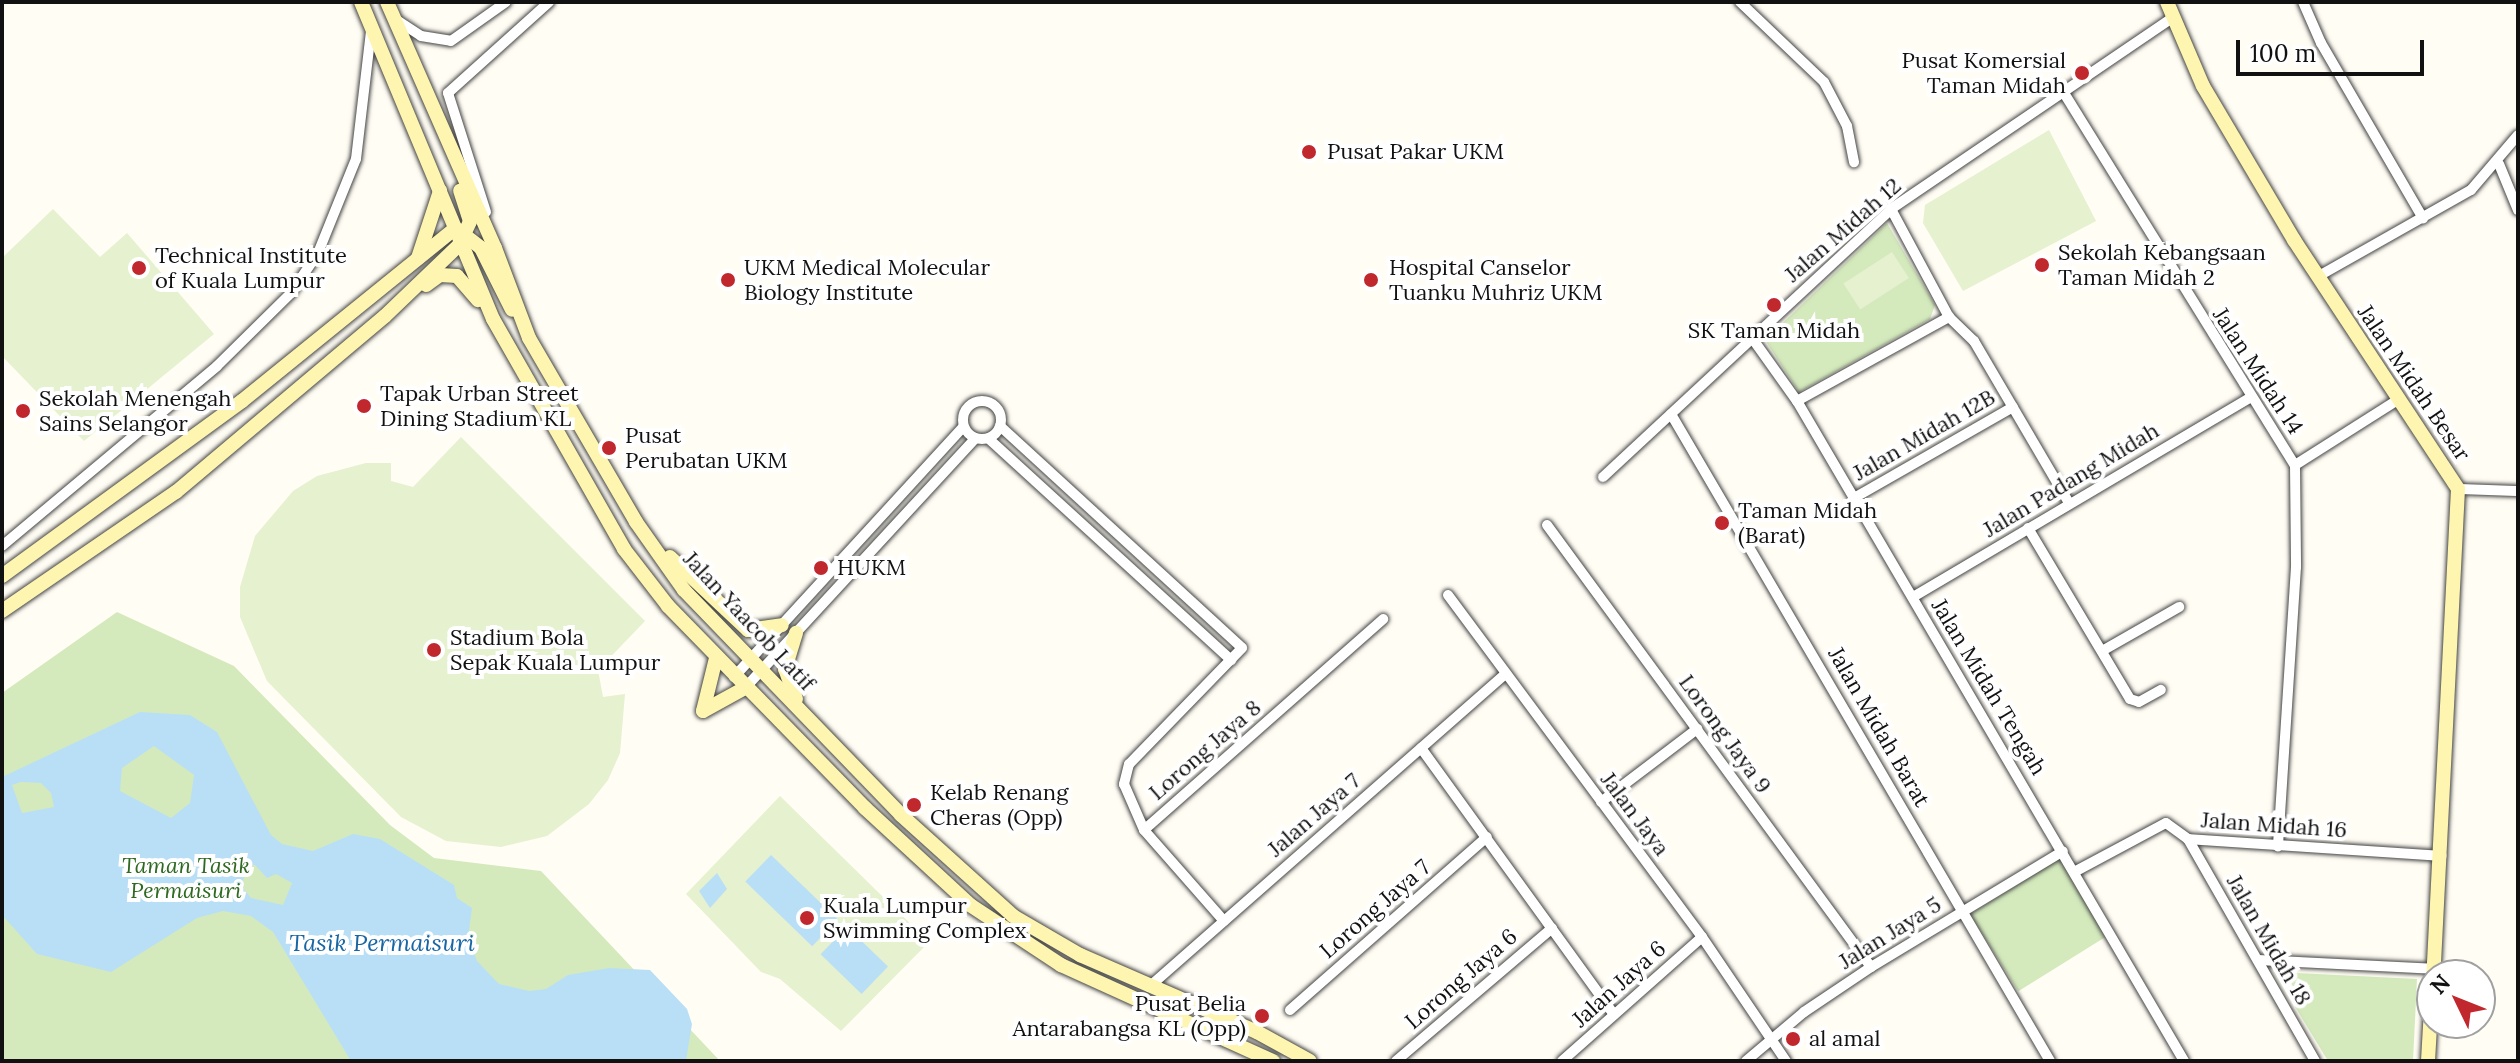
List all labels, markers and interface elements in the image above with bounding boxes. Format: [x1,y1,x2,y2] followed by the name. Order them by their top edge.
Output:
[2240,24,2428,74] scale bar
[2250,38,2316,69] text: 100 m
[1901,47,2066,98] place label: Pusat Komersial Taman Midah
[2073,64,2091,82] marker: Pusat Komersial Taman Midah
[1327,139,1504,165] place label: Pusat Pakar UKM
[1298,141,1320,163] marker: Pusat Pakar UKM
[1779,172,1907,288] street label: Jalan Midah 12
[2058,239,2266,290] place label: Sekolah Kebangsaan Taman Midah 2
[155,242,347,294] place label: Technical Institute of Kuala Lumpur
[744,254,990,306] place label: UKM Medical Molecular Biology Institute
[1389,254,1602,306] place label: Hospital Canselor Tuanku Muhriz UKM
[2033,256,2051,274] marker: Sekolah Kebangsaan Taman Midah 2
[130,259,148,277] marker: Technical Institute of Kuala Lumpur
[1360,269,1382,291] marker: Hospital Canselor Tuanku Muhriz UKM
[719,271,737,289] marker: UKM Medical Molecular Biology Institute
[1765,296,1783,314] marker: SK Taman Midah
[2352,300,2476,466] street label: Jalan Midah Besar
[2207,303,2309,439] street label: Jalan Midah 14
[1688,318,1860,344] place label: SK Taman Midah
[380,380,579,432] place label: Tapak Urban Street Dining Stadium KL
[1849,384,1999,486] street label: Jalan Midah 12B
[39,385,232,436] place label: Sekolah Menengah Sains Selangor
[355,397,373,415] marker: Tapak Urban Street Dining Stadium KL
[14,402,32,420] marker: Sekolah Menengah Sains Selangor
[1978,417,2164,543] street label: Jalan Padang Midah
[625,422,787,474] place label: Pusat Perubatan UKM
[600,439,618,457] marker: Pusat Perubatan UKM
[1738,497,1877,548] place label: Taman Midah (Barat)
[1713,514,1731,532] marker: Taman Midah (Barat)
[678,546,820,696] street label: Jalan Yaacob Latif
[837,555,906,581] place label: HUKM
[812,559,830,577] marker: HUKM
[1926,594,2052,780] street label: Jalan Midah Tengah
[450,624,660,676] place label: Stadium Bola Sepak Kuala Lumpur
[425,641,443,659] marker: Stadium Bola Sepak Kuala Lumpur
[1823,643,1935,811] street label: Jalan Midah Barat
[1673,670,1777,798] street label: Lorong Jaya 9
[1144,694,1266,806] street label: Lorong Jaya 8
[1595,767,1675,861] street label: Jalan Jaya
[1262,768,1366,862] street label: Jalan Jaya 7
[930,779,1068,830] place label: Kelab Renang Cheras (Opp)
[905,796,923,814] marker: Kelab Renang Cheras (Opp)
[2200,807,2348,843] street label: Jalan Midah 16
[122,852,250,904] park label: Taman Tasik Permaisuri
[1315,854,1435,964] street label: Lorong Jaya 7
[2221,870,2317,1010] street label: Jalan Midah 18
[1834,891,1946,975] street label: Jalan Jaya 5
[823,892,1026,944] place label: Kuala Lumpur Swimming Complex
[798,909,816,927] marker: Kuala Lumpur Swimming Complex
[1400,923,1522,1035] street label: Lorong Jaya 6
[289,929,475,957] water label: Tasik Permaisuri
[1567,935,1671,1033] street label: Jalan Jaya 6
[2416,959,2496,1039] north arrow
[2424,968,2456,1000] text: N
[1013,990,1246,1042] place label: Pusat Belia Antarabangsa KL (Opp)
[1253,1007,1271,1025] marker: Pusat Belia Antarabangsa KL (Opp)
[1809,1026,1880,1052] place label: al amal
[1784,1030,1802,1048] marker: al amal

